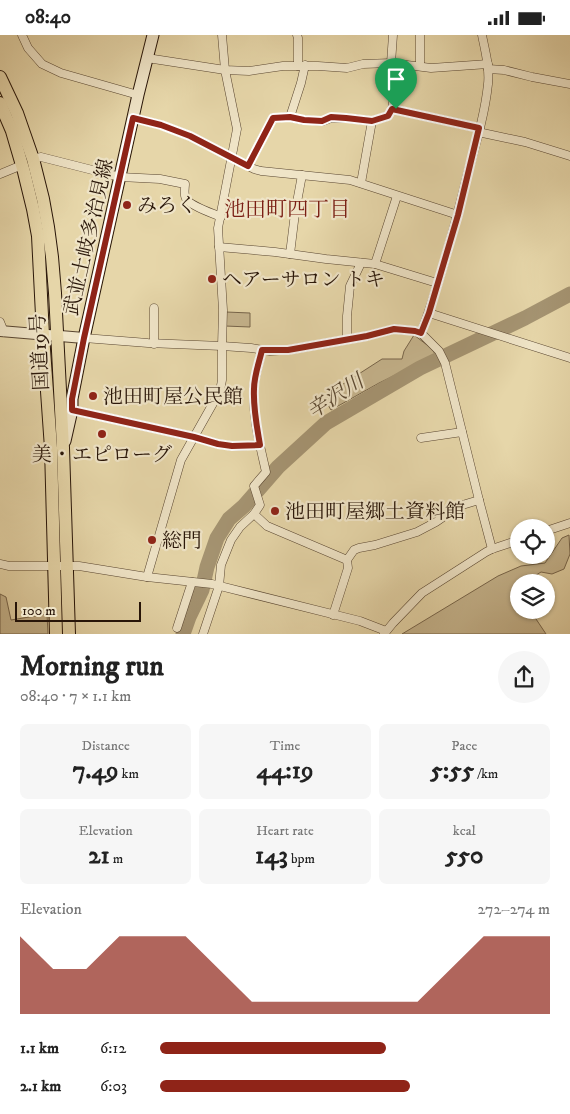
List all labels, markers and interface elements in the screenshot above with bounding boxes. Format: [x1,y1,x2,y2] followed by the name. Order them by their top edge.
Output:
[25,6,71,29] text: 08:40
[375,58,417,109] pin
[382,65,410,93] icon: arrive
[59,157,120,318] street label: 武並土岐多治見線
[137,194,197,219] place label: みろく
[224,197,350,223] district label: 池田町四丁目
[121,199,133,211] marker: みろく
[222,268,385,293] place label: ヘアーサロン トキ
[206,273,218,285] marker: ヘアーサロン トキ
[26,313,55,391] street label: 国道19号
[302,368,371,425] water label: 辛沢川
[103,385,243,410] place label: 池田町屋公民館
[87,390,99,402] marker: 池田町屋公民館
[96,428,108,440] marker: 美・エピローグ
[32,443,172,468] place label: 美・エピローグ
[285,500,465,525] place label: 池田町屋郷土資料館
[269,505,281,517] marker: 池田町屋郷土資料館
[510,519,555,619] map controls
[510,519,555,564] button: locate
[162,529,202,554] place label: 総門
[146,534,158,546] marker: 総門
[510,574,555,619] button: layers
[15,599,141,622] scale bar
[22,602,56,620] text: 100 m
[20,649,164,684] text: Morning run
[498,651,550,703] button: share
[20,686,131,706] text: 08:40 · 7 × 1.1 km
[82,737,130,755] text: Distance
[270,737,300,755] text: Time
[451,737,477,755] text: Pace
[72,755,118,786] text: 7.49
[257,755,313,786] text: 44:19
[430,755,474,786] text: 5:55
[118,765,139,783] text: km
[474,765,498,783] text: /km
[79,822,133,840] text: Elevation
[256,822,314,840] text: Heart rate
[453,822,476,840] text: kcal
[88,840,110,871] text: 21
[255,840,288,871] text: 143
[445,840,483,871] text: 550
[110,850,123,868] text: m
[288,850,315,868] text: bpm
[20,899,82,919] text: Elevation
[478,899,550,919] text: 272–274 m
[20,1038,59,1058] text: 1.1 km
[100,1038,126,1058] text: 6:12
[20,1076,61,1096] text: 2.1 km
[100,1076,127,1096] text: 6:03

